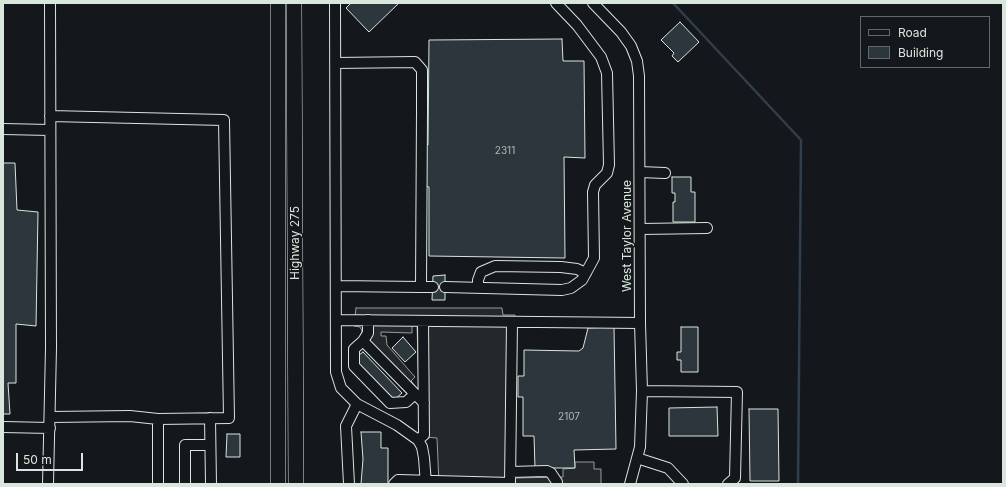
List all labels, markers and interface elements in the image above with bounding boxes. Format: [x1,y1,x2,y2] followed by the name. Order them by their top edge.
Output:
[860,16,990,68] legend
[898,25,927,40] text: Road
[898,45,943,60] text: Building
[495,145,515,157] house number: 2311
[620,180,634,292] street label: West Taylor Avenue
[288,206,302,280] street label: Highway 275
[558,411,580,423] house number: 2107
[18,445,85,471] scale bar
[23,452,52,467] text: 50 m

